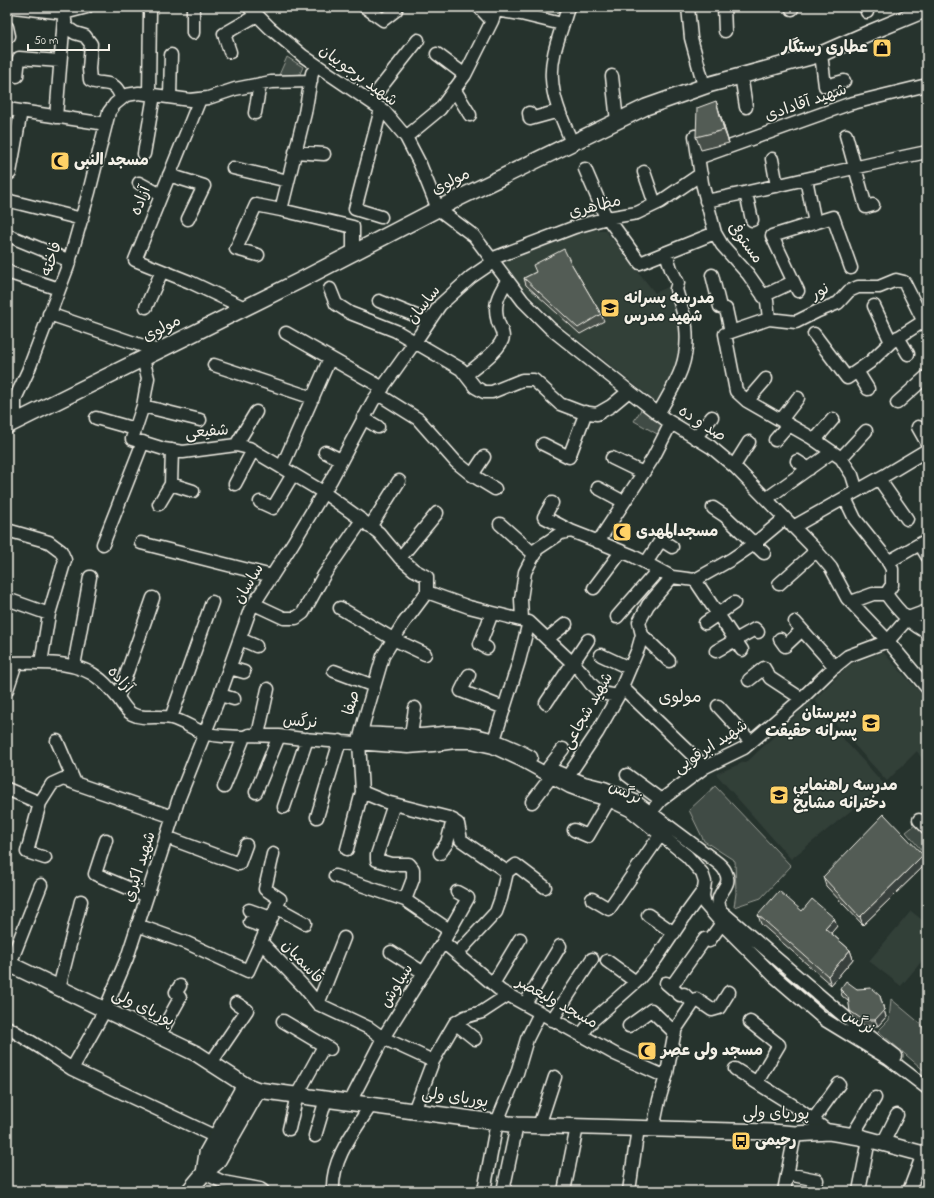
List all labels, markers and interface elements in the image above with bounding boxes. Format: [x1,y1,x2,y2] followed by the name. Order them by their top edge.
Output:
[28,26,109,52] scale bar
[34,32,58,50] text: 50 m
[780,36,868,60] place label: عطاری رستگار
[871,37,893,59] shop icon: عطاری رستگار
[314,39,402,113] street label: شهید برجوییان
[762,78,850,128] street label: شهید آقادادی
[74,149,149,173] place label: مسجد النبی
[49,150,71,172] mosque icon: مسجد النبی
[428,162,474,202] street label: مولوی
[124,182,158,219] street label: آزاده
[566,189,624,225] street label: مظاهری
[721,217,769,269] street label: مستوفی
[35,238,69,280] street label: فاخته
[805,277,834,307] street label: نور
[401,280,447,330] street label: ساسان
[624,287,714,329] place label: مدرسه پسرانه شهید مدرس
[599,297,621,319] school or university icon: مدرسه پسرانه شهید مدرس
[138,309,186,349] street label: مولوی
[673,400,731,448] street label: صد و ده
[184,418,230,446] street label: شفیعی
[636,520,718,544] place label: مسجدالمهدی
[611,521,633,543] mosque icon: مسجدالمهدی
[227,559,271,609] street label: ساسان
[101,661,140,700] street label: آزاده
[556,668,620,754] street label: شهید شجاعی
[658,685,702,710] district label: مولوی
[337,688,367,718] street label: صفا
[765,702,857,744] place label: دبیرستان پسرانه حقیقت
[282,709,318,735] street label: نرگس
[860,712,882,734] school or university icon: دبیرستان پسرانه حقیقت
[669,714,753,780] street label: شهید ابرقویی
[793,774,898,816] place label: مدرسه راهنمایی دخترانه مشایخ
[604,775,646,811] street label: نرگس
[768,784,790,806] school or university icon: مدرسه راهنمایی دخترانه مشایخ
[117,829,163,905] street label: شهید اکبری
[275,935,329,989] street label: قاسمیان
[374,959,420,1013] street label: سیاوش
[510,970,602,1035] street label: مسجد ولیعصر
[108,983,178,1033] street label: پوریای ولی
[837,1003,879,1041] street label: نرگس
[659,1039,763,1063] place label: مسجد ولی عصر
[636,1040,658,1062] mosque icon: مسجد ولی عصر
[420,1081,490,1115] street label: پوریای ولی
[742,1101,810,1127] street label: پوریای ولی
[755,1129,796,1153] place label: رحیمی
[730,1130,752,1152] bus stop icon: رحیمی

